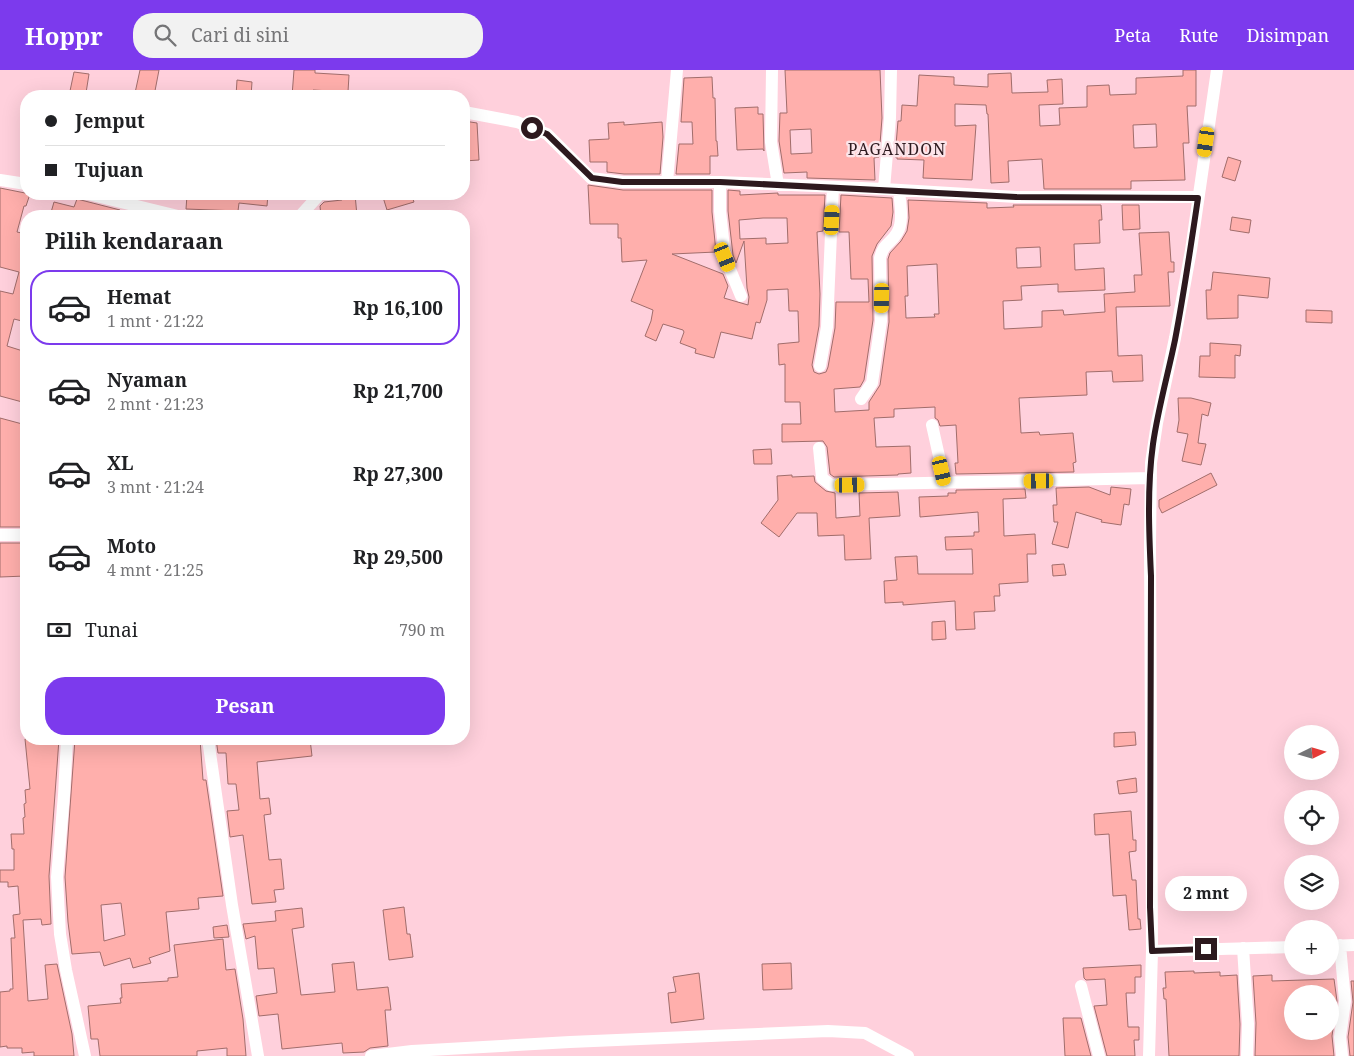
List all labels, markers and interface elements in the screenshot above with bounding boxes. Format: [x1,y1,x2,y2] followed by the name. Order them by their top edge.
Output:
[133,13,483,58] search box
[25,19,103,52] text: Hoppr
[151,21,179,49] icon: search
[191,22,289,48] text: Cari di sini
[1114,23,1151,47] text: Peta
[1179,23,1218,47] text: Rute
[1246,23,1329,47] text: Disimpan
[75,108,145,134] text: Jemput
[521,117,543,139] route start
[1196,126,1215,158] car
[848,138,946,160] district label: PAGANDON
[75,157,143,183] text: Tujuan
[823,205,840,235] car
[45,225,223,255] text: Pilih kendaraan
[712,240,737,274] car
[874,283,889,313] car
[107,284,171,310] text: Hemat
[47,285,92,330] icon: car
[353,295,443,321] text: Rp 16,100
[107,310,204,332] text: 1 mnt · 21:22
[107,367,187,393] text: Nyaman
[47,368,92,413] icon: car
[353,378,443,404] text: Rp 21,700
[107,393,204,415] text: 2 mnt · 21:23
[107,450,133,476] text: XL
[47,451,92,496] icon: car
[931,455,952,487] car
[353,461,443,487] text: Rp 27,300
[1023,473,1054,489] car
[107,476,204,498] text: 3 mnt · 21:24
[834,477,865,493] car
[107,533,156,559] text: Moto
[47,534,92,579] icon: car
[353,544,443,570] text: Rp 29,500
[107,559,204,581] text: 4 mnt · 21:25
[45,616,73,644] icon: cash
[85,617,138,643] text: Tunai
[399,619,445,641] text: 790 m
[45,677,445,735] button: Pesan
[1284,725,1339,780] north arrow
[1284,725,1339,1040] map controls
[1284,790,1339,845] button: locate
[1284,855,1339,910] button: layers
[1165,876,1247,912] callout: 2 mnt
[1183,882,1229,904] text: 2 mnt
[1284,920,1339,975] button: +
[1195,938,1217,960] route end
[1284,985,1339,1040] button: −

